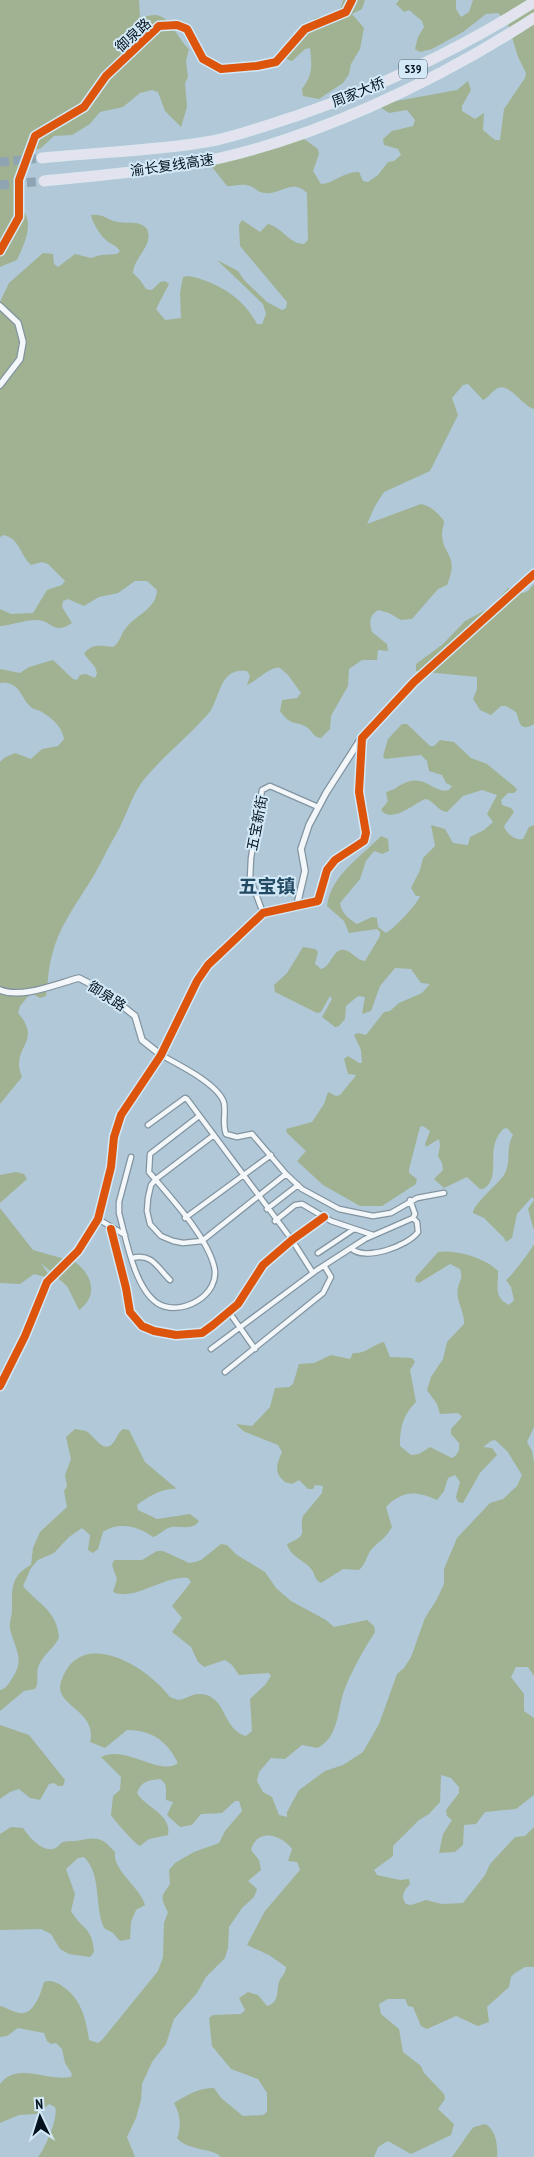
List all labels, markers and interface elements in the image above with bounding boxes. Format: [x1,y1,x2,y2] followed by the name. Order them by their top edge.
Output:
[111,14,155,56] street label: 御泉路
[399,60,427,78] road number: S39
[329,73,387,111] street label: 周家大桥
[129,150,215,180] street label: 渝长复线高速
[243,794,271,852] street label: 五宝新街
[238,874,296,898] district label: 五宝镇
[84,977,130,1015] street label: 御泉路
[15,2092,65,2142] north arrow
[35,2095,43,2113] text: N

